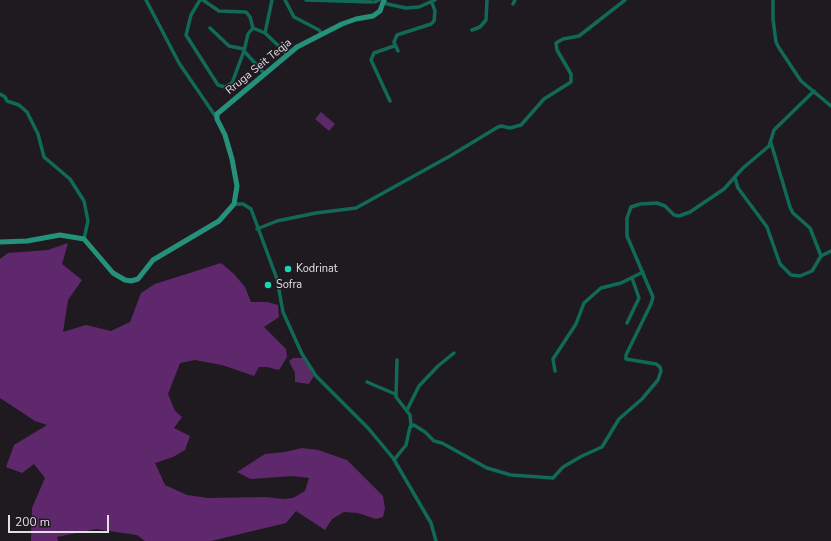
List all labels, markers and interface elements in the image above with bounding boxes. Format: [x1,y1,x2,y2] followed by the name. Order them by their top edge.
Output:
[223,36,295,98] street label: Rruga Seit Teqja
[296,262,338,276] place label: Kodrinat
[283,264,293,274] marker: Kodrinat
[276,278,302,292] place label: Sofra
[263,280,273,290] marker: Sofra
[10,507,111,533] scale bar
[15,514,50,530] text: 200 m

